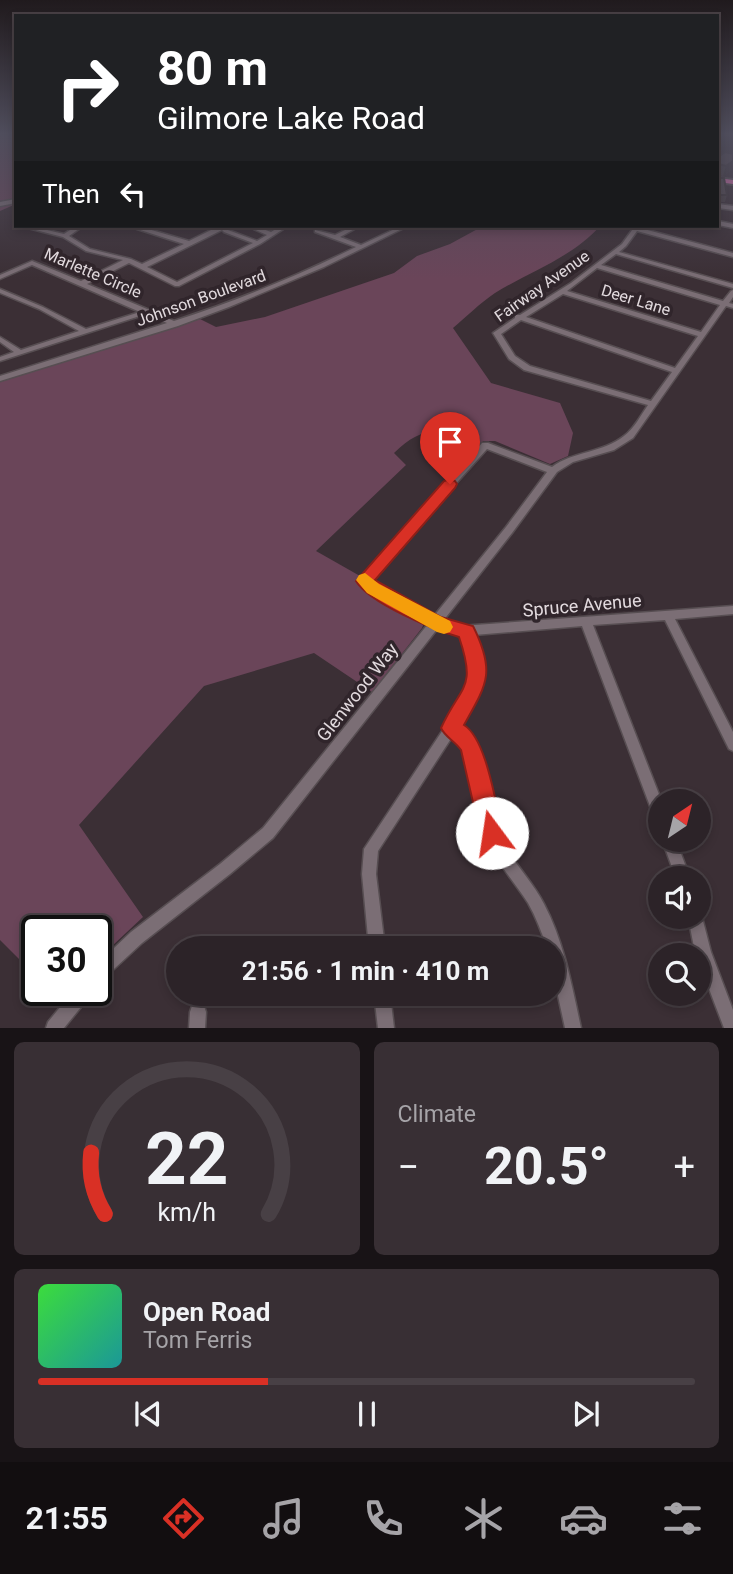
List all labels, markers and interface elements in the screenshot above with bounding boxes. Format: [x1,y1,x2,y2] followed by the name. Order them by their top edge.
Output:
[157,40,268,97] text: 80 m
[42,42,133,133] icon: right
[157,99,425,137] text: Gilmore Lake Road
[114,175,152,213] icon: left
[42,179,100,209] text: Then
[42,244,144,302] street label: Marlette Circle
[491,246,593,326] street label: Fairway Avenue
[134,266,268,330] street label: Johnson Boulevard
[599,280,673,320] street label: Deer Lane
[420,412,480,484] pin
[431,423,469,461] icon: arrive
[522,589,642,621] street label: Spruce Avenue
[312,638,402,745] street label: Glenwood Way
[648,789,710,852] north arrow
[648,789,711,1006] map controls
[455,796,529,870] position arrow
[648,866,711,929] button: sound
[21,915,112,1006] speed limit sign: 30
[648,943,711,1006] button: search
[242,956,489,986] text: 21:56 · 1 min · 410 m
[398,1101,476,1128] text: Climate
[145,1117,229,1203] text: 22
[484,1136,609,1197] text: 20.5°
[398,1145,419,1189] text: −
[673,1145,695,1189] text: +
[157,1198,216,1227] text: km/h
[143,1297,271,1327] text: Open Road
[143,1327,252,1354] text: Tom Ferris
[129,1395,167,1433] icon: previous
[348,1395,386,1433] icon: pause
[567,1395,605,1433] icon: next
[159,1494,208,1543] icon: directions
[259,1494,308,1543] icon: music
[359,1494,408,1543] icon: phone
[459,1494,508,1543] icon: climate
[559,1494,608,1543] icon: car
[658,1494,707,1543] icon: filters
[25,1499,108,1537] text: 21:55

